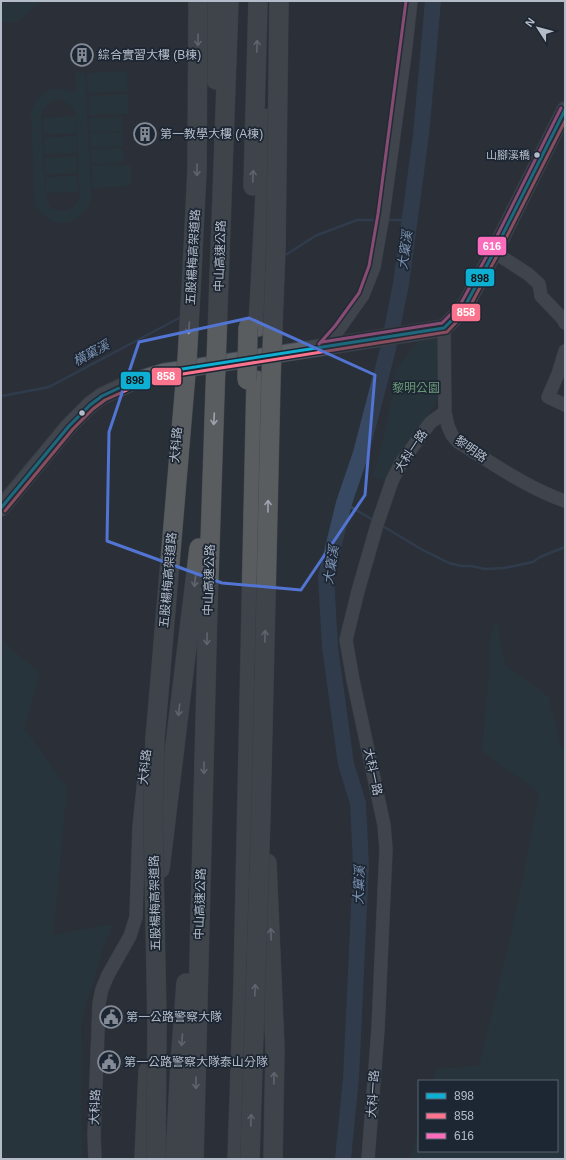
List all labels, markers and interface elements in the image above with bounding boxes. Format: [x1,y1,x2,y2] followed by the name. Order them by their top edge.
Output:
[518,8,558,48] north arrow
[523,15,537,29] text: N
[194,33,202,46] one-way arrow
[253,40,261,53] one-way arrow
[69,42,95,68] building icon: 綜合實習大樓 (B棟)
[98,48,201,62] place label: 綜合實習大樓 (B棟)
[132,121,158,147] building icon: 第一教學大樓 (A棟)
[160,127,263,141] place label: 第一教學大樓 (A棟)
[486,149,530,161] place label: 山腳溪橋
[532,150,542,160] marker: 山腳溪橋
[193,163,201,176] one-way arrow
[249,170,257,183] one-way arrow
[183,209,203,305] street label: 五股楊梅高架道路
[212,220,228,292] street label: 中山高速公路
[395,228,415,270] water label: 大窠溪
[477,236,507,256] line badge: 616
[483,240,501,252] text: 616
[465,268,495,287] line badge: 898
[471,272,489,284] text: 898
[451,303,481,322] line badge: 858
[457,306,475,318] text: 858
[185,321,192,334] one-way arrow
[70,336,113,369] water label: 橫窠溪
[151,367,182,386] line badge: 858
[157,370,175,382] text: 858
[120,371,151,390] line badge: 898
[126,374,144,386] text: 898
[392,381,440,395] park label: 黎明公園
[77,408,87,418] unlabelled marker
[210,412,218,425] one-way arrow
[167,426,185,464] street label: 大科路
[392,427,430,475] street label: 大科一路
[452,433,490,465] street label: 黎明路
[264,500,272,513] one-way arrow
[157,532,179,628] street label: 五股楊梅高架道路
[321,543,342,585] water label: 大窠溪
[201,544,217,616] street label: 中山高速公路
[191,574,198,587] one-way arrow
[261,630,269,643] one-way arrow
[203,632,211,645] one-way arrow
[175,704,183,717] one-way arrow
[361,747,385,797] street label: 大科一路
[136,748,154,786] street label: 大科路
[200,761,208,774] one-way arrow
[147,855,163,951] street label: 五股楊梅高架道路
[351,863,367,905] water label: 大窠溪
[192,868,208,940] street label: 中山高速公路
[267,928,274,941] one-way arrow
[252,984,259,997] one-way arrow
[98,1004,124,1030] public building icon: 第一公路警察大隊
[126,1010,222,1024] place label: 第一公路警察大隊
[178,1033,185,1046] one-way arrow
[96,1049,122,1075] public building icon: 第一公路警察大隊泰山分隊
[124,1055,268,1069] place label: 第一公路警察大隊泰山分隊
[364,1070,382,1118] street label: 大科一路
[271,1072,278,1085] one-way arrow
[192,1076,200,1089] one-way arrow
[418,1080,558,1152] legend
[87,1089,103,1125] street label: 大科路
[454,1089,474,1103] text: 898
[454,1109,474,1123] text: 858
[248,1114,255,1127] one-way arrow
[454,1129,474,1143] text: 616

